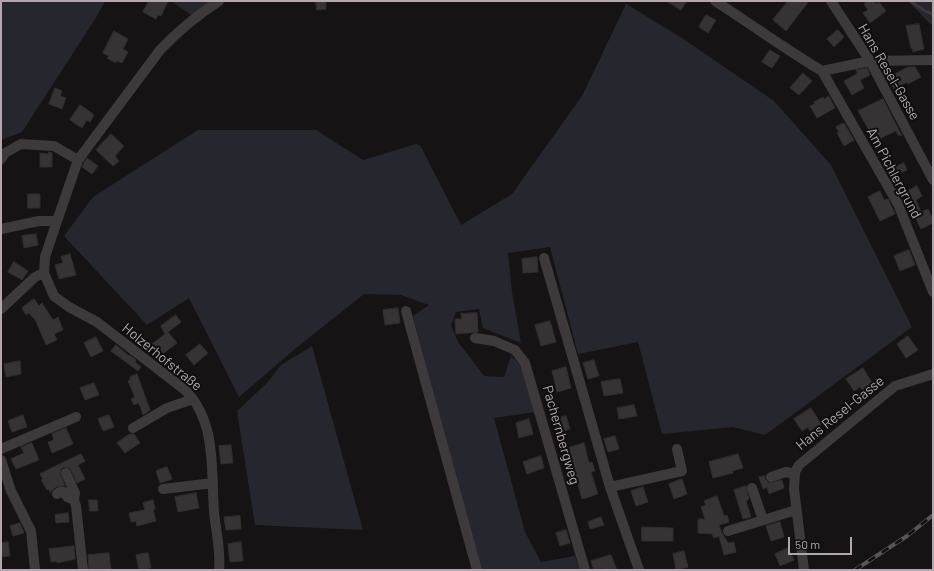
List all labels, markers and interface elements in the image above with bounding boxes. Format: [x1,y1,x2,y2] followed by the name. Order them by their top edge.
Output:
[855,21,923,123] street label: Hans Resel-Gasse
[863,125,925,221] street label: Am Pichlergrund
[119,320,205,394] street label: Holzerhofstraße
[793,372,887,454] street label: Hans Resel-Gasse
[539,383,583,487] street label: Pachernbergweg
[790,529,854,555] scale bar
[795,537,820,551] text: 50 m

